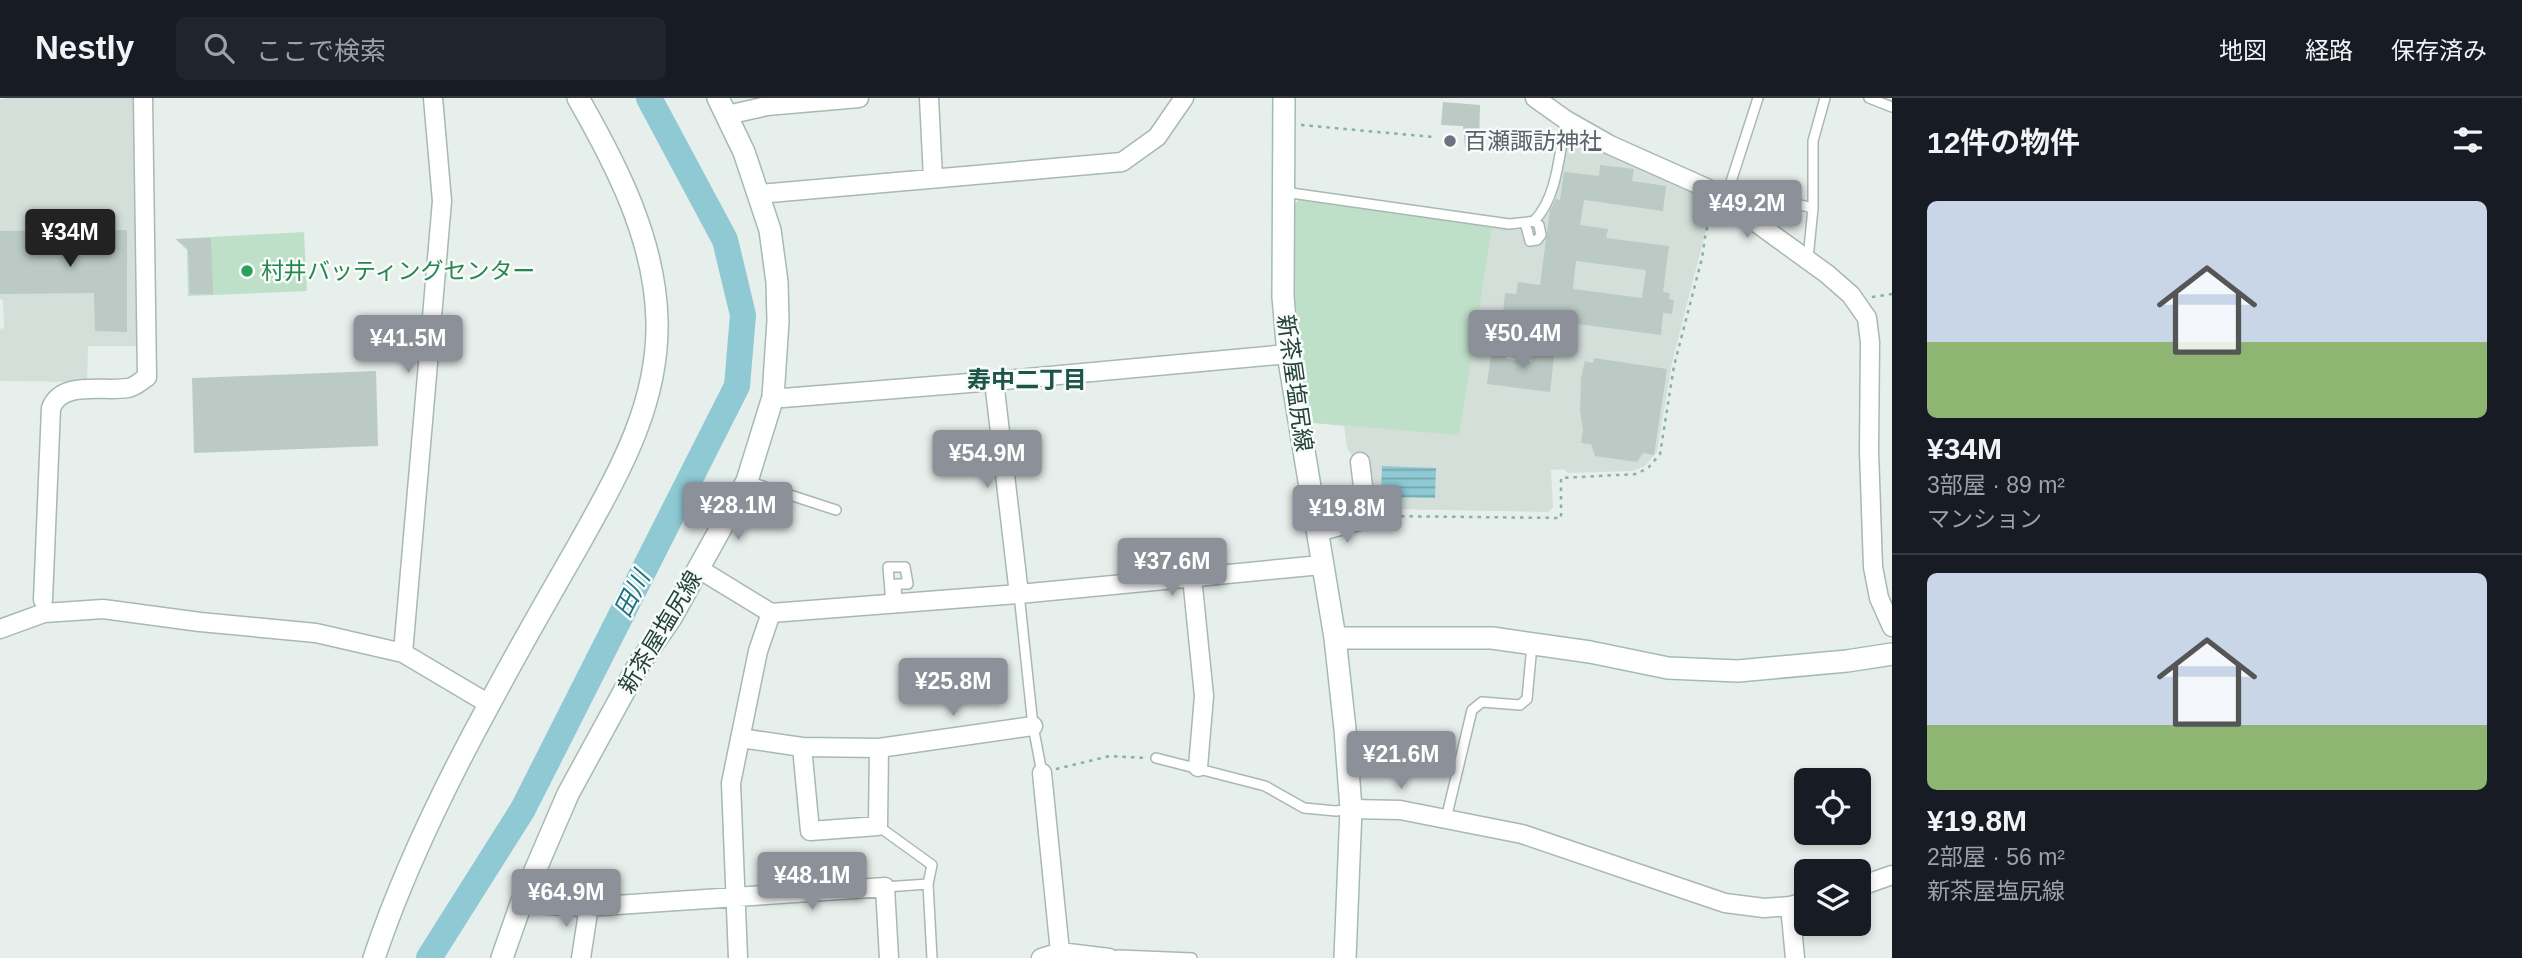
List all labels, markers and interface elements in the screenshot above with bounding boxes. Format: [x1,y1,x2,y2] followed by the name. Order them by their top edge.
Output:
[176,17,666,80] search box
[35,29,134,66] text: Nestly
[200,29,238,67] icon: search
[256,36,386,66] text: ここで検索
[2219,37,2267,64] text: 地図
[2305,37,2353,64] text: 経路
[2391,37,2487,64] text: 保存済み
[2449,121,2487,159] icon: filters
[1927,126,2080,159] text: 12件の物件
[1464,128,1602,154] place label: 百瀬諏訪神社
[1442,133,1458,149] marker: 百瀬諏訪神社
[1690,180,1804,240] pin: ¥49.2M
[1709,190,1785,216] text: ¥49.2M
[29,209,111,269] pin: ¥34M
[41,219,99,245] text: ¥34M
[2144,247,2270,373] icon: home
[261,258,536,284] place label: 村井バッティングセンター
[239,263,255,279] marker: 村井バッティングセンター
[1466,310,1580,370] pin: ¥50.4M
[1273,313,1317,453] street label: 新茶屋塩尻線
[351,316,465,375] pin: ¥41.5M
[1485,320,1561,346] text: ¥50.4M
[370,325,446,351] text: ¥41.5M
[967,366,1087,393] district label: 寿中二丁目
[930,430,1044,490] pin: ¥54.9M
[1927,432,2002,465] text: ¥34M
[949,440,1025,466] text: ¥54.9M
[1927,472,2065,498] text: 3部屋 · 89 m²
[681,482,795,542] pin: ¥28.1M
[1290,486,1404,545] pin: ¥19.8M
[700,492,776,518] text: ¥28.1M
[1309,495,1385,521] text: ¥19.8M
[1927,506,2042,532] text: マンション
[1115,538,1229,598] pin: ¥37.6M
[1134,548,1210,574] text: ¥37.6M
[609,564,656,621] water label: 田川
[613,566,707,698] street label: 新茶屋塩尻線
[2144,619,2270,745] icon: home
[896,658,1010,718] pin: ¥25.8M
[915,668,991,694] text: ¥25.8M
[1344,732,1458,791] pin: ¥21.6M
[1363,741,1439,767] text: ¥21.6M
[1794,768,1871,936] map controls
[1794,768,1871,845] button: locate
[1927,804,2027,837] text: ¥19.8M
[1927,844,2065,870] text: 2部屋 · 56 m²
[755,852,869,912] pin: ¥48.1M
[1794,859,1871,936] button: layers
[774,862,850,888] text: ¥48.1M
[509,870,623,929] pin: ¥64.9M
[1927,878,2065,904] text: 新茶屋塩尻線
[528,879,604,905] text: ¥64.9M

